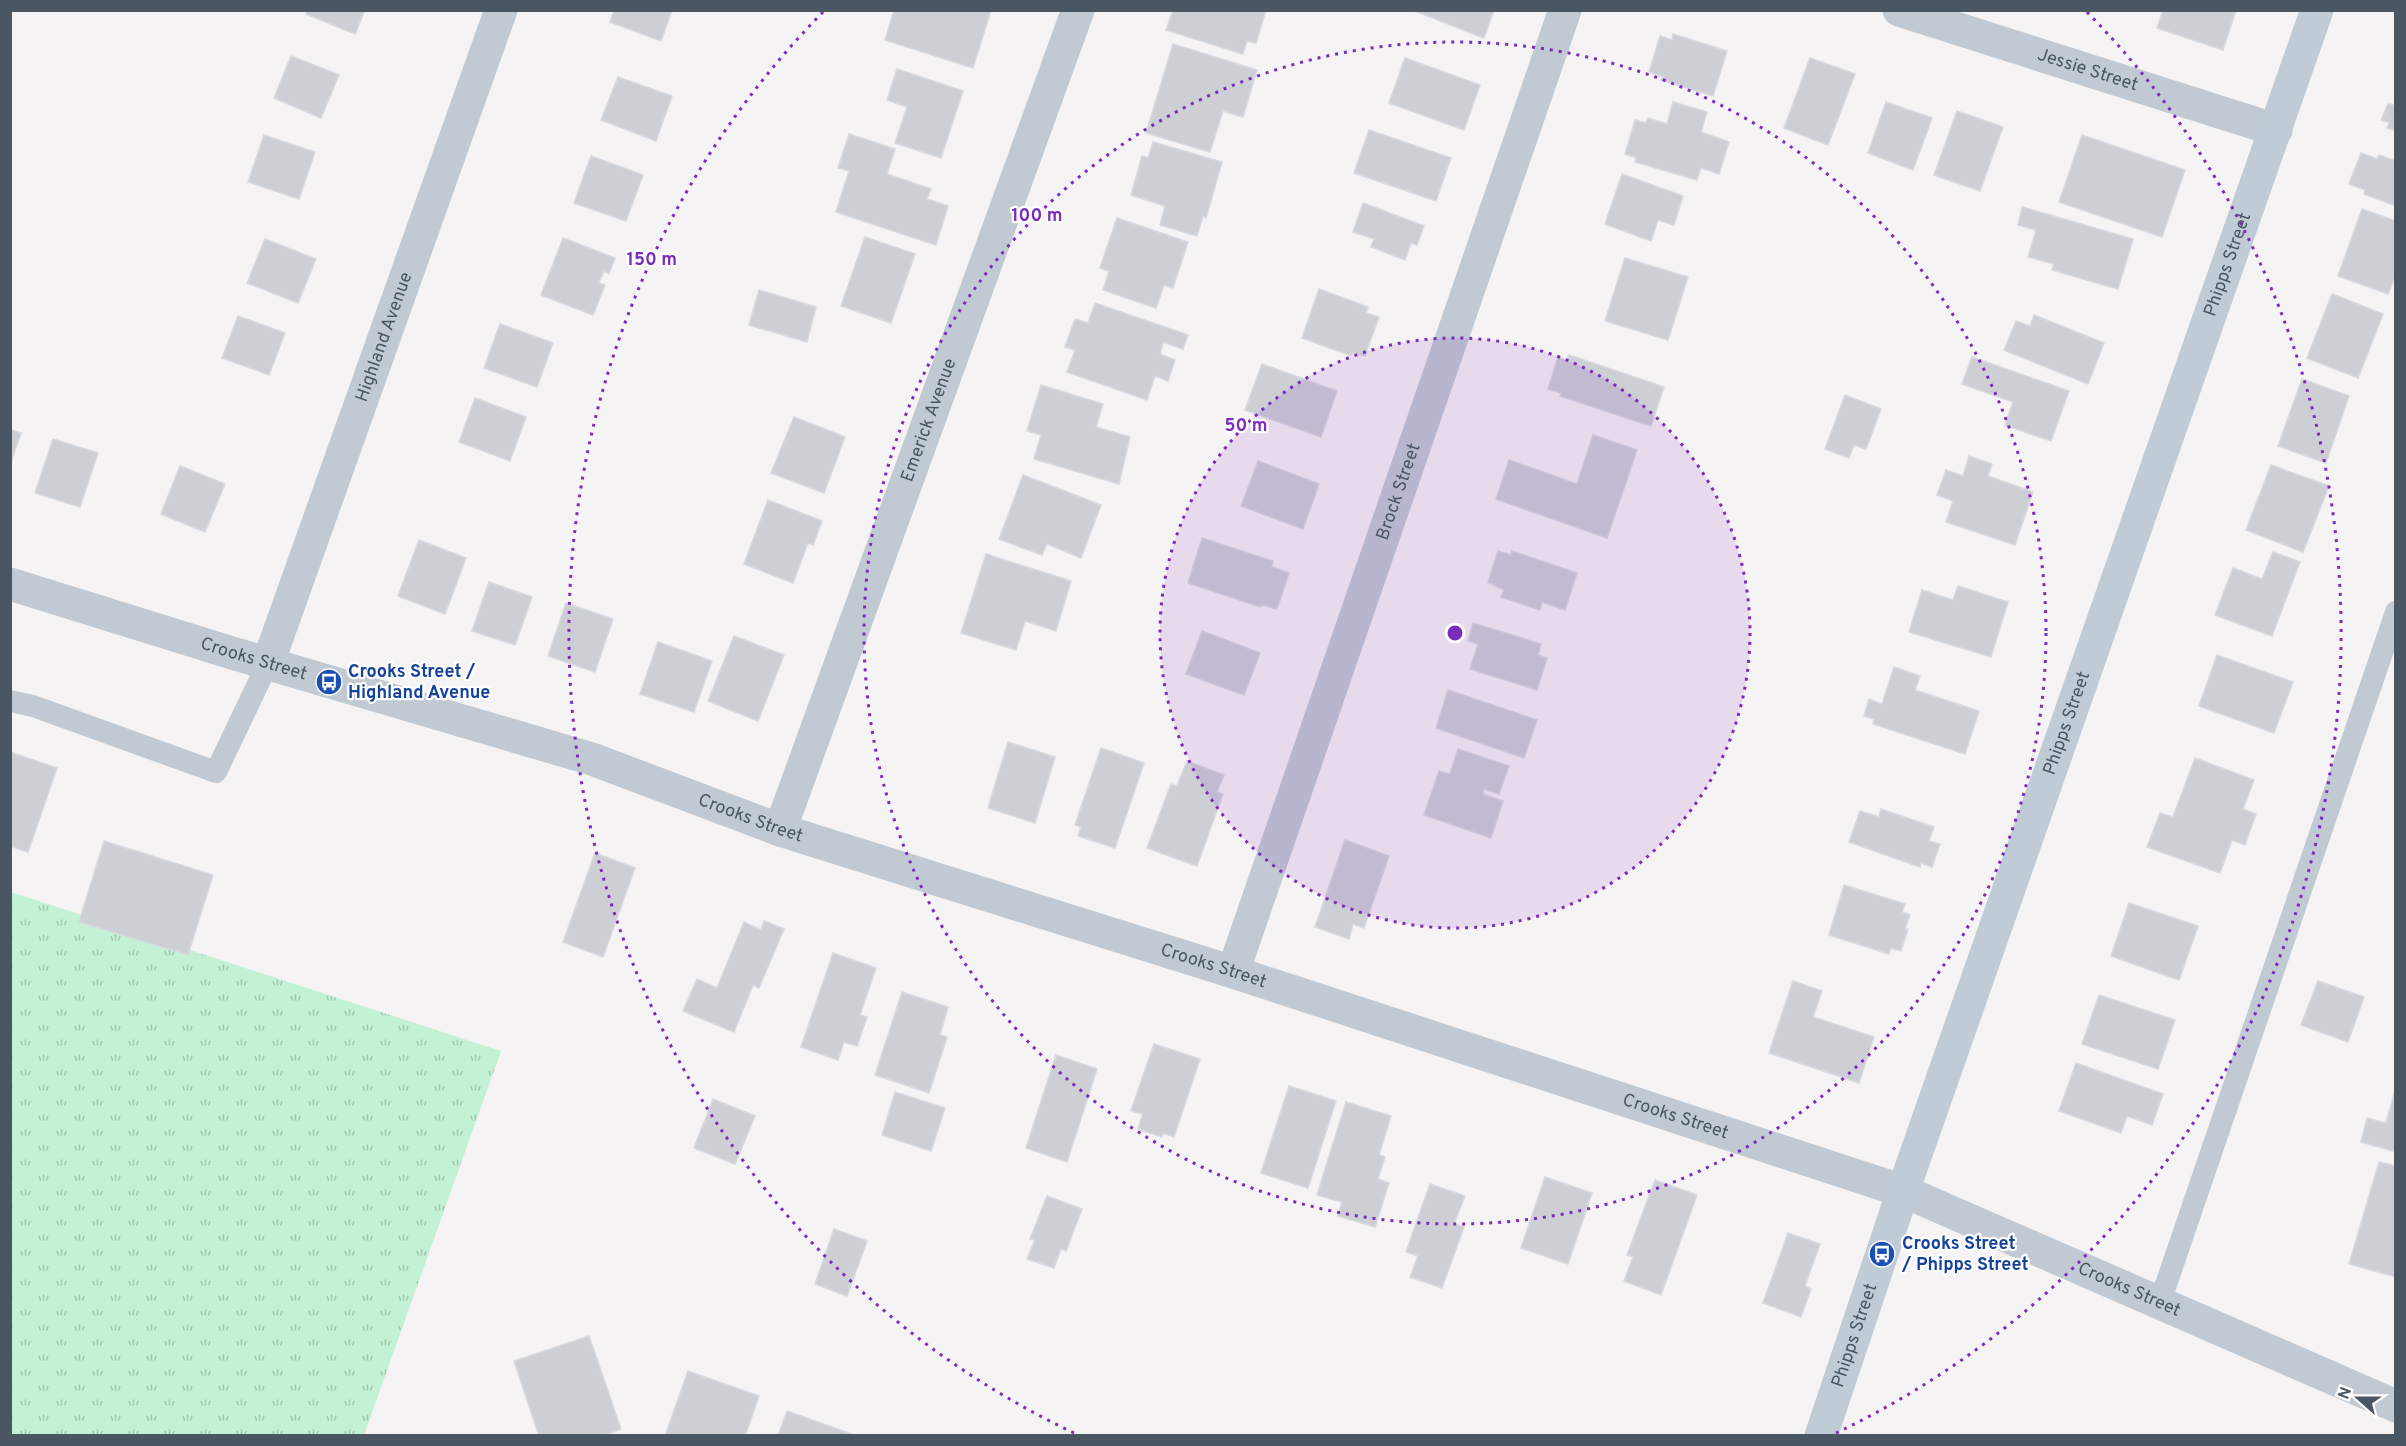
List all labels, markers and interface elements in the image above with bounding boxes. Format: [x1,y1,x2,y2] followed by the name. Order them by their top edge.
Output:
[2034,43,2141,97] street label: Jessie Street
[1011,205,1063,228] text: 100 m
[2199,210,2257,320] street label: Phipps Street
[627,249,677,272] text: 150 m
[351,269,418,405] street label: Highland Avenue
[896,355,962,485] street label: Emerick Avenue
[1224,415,1268,438] text: 50 m
[1371,440,1426,543] street label: Brock Street
[1445,623,1465,643] centre of rings
[198,632,310,686] street label: Crooks Street
[348,661,490,705] place label: Crooks Street / Highland Avenue
[314,667,344,697] bus stop icon: Crooks Street / Highland Avenue
[2038,668,2096,778] street label: Phipps Street
[695,789,806,848] street label: Crooks Street
[1158,938,1269,994] street label: Crooks Street
[1620,1089,1731,1145] street label: Crooks Street
[1901,1233,2029,1277] place label: Crooks Street / Phipps Street
[1867,1239,1897,1269] bus stop icon: Crooks Street / Phipps Street
[2074,1257,2184,1322] street label: Crooks Street
[1827,1280,1883,1391] street label: Phipps Street
[2328,1368,2388,1428] north arrow
[2334,1384,2357,1402] text: N

